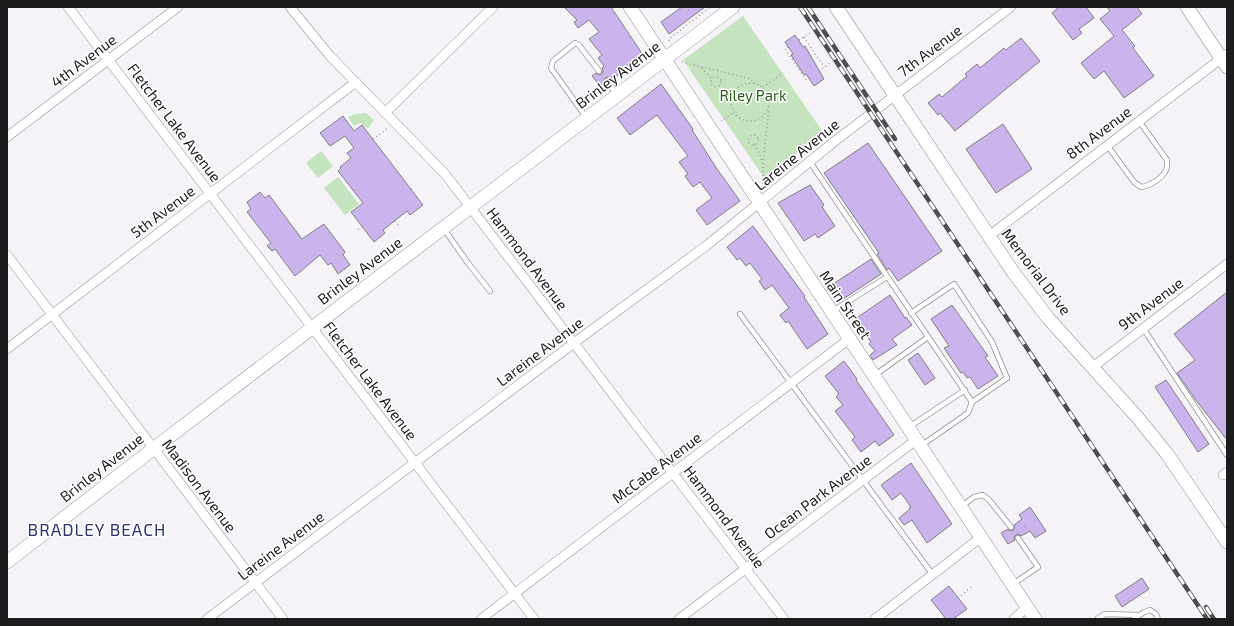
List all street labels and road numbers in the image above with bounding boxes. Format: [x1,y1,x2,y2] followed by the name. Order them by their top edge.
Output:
[894,20,965,80] street label: 7th Avenue
[47,30,120,91] street label: 4th Avenue
[572,37,663,112] street label: Brinley Avenue
[124,59,225,185] street label: Fletcher Lake Avenue
[1062,102,1134,162] street label: 8th Avenue
[750,115,842,194] street label: Lareine Avenue
[127,181,198,241] street label: 5th Avenue
[483,204,572,313] street label: Hammond Avenue
[998,224,1075,318] street label: Memorial Drive
[314,233,405,308] street label: Brinley Avenue
[816,267,875,342] street label: Main Street
[1115,273,1186,333] street label: 9th Avenue
[493,313,586,390] street label: Lareine Avenue
[320,317,421,443] street label: Fletcher Lake Avenue
[608,428,705,507] street label: McCabe Avenue
[56,429,147,505] street label: Brinley Avenue
[159,435,241,535] street label: Madison Avenue
[760,450,874,542] street label: Ocean Park Avenue
[680,462,769,571] street label: Hammond Avenue
[234,507,327,584] street label: Lareine Avenue

